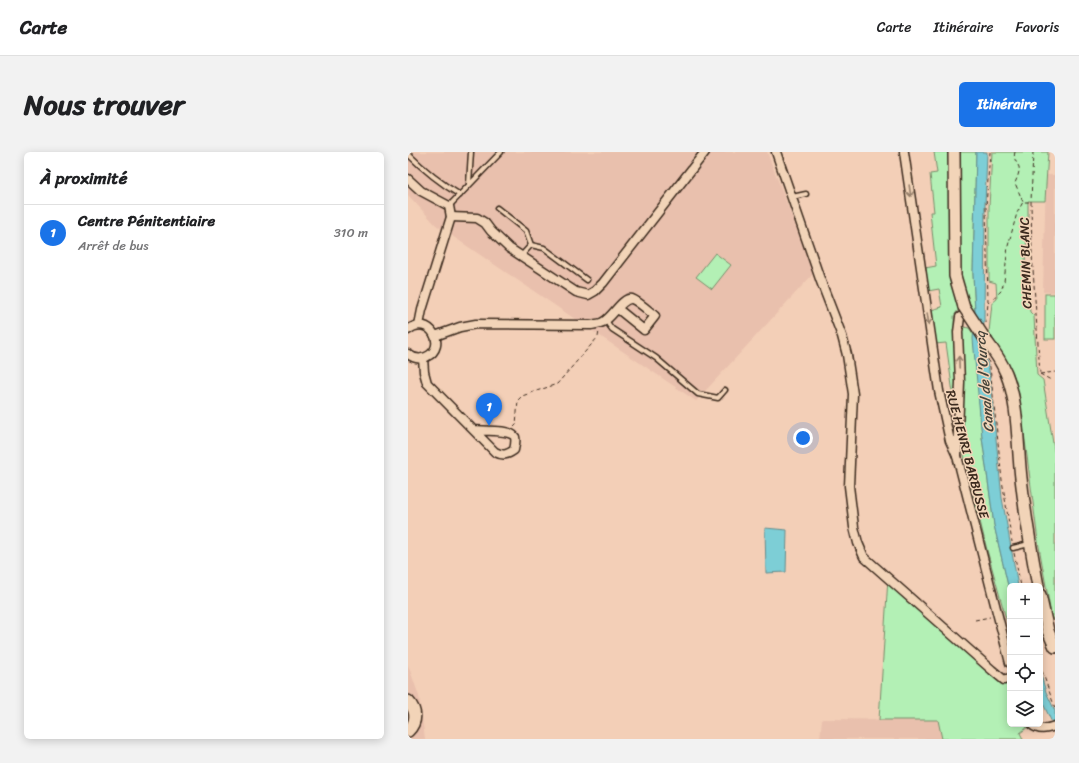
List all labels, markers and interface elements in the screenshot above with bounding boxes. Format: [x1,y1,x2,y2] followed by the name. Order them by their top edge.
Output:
[20,11,67,44] text: Carte
[877,15,912,40] text: Carte
[934,15,993,40] text: Itinéraire
[1015,15,1059,40] text: Favoris
[24,80,184,129] text: Nous trouver
[959,82,1055,127] button: Itinéraire
[40,163,127,193] text: À proximité
[906,184,914,197] one-way arrow
[78,208,215,234] text: Centre Pénitentiaire
[1012,217,1039,309] street label: CHEMIN BLANC
[50,221,56,244] text: 1
[334,221,368,244] text: 310 m
[78,234,149,257] text: Arrêt de bus
[924,312,932,325] one-way arrow
[968,329,1001,433] water label: Canal de l'Ourcq
[955,356,963,369] one-way arrow
[939,387,996,522] street label: RUE HENRI BARBUSSE
[476,393,502,426] pin: 1
[793,428,813,448] your location
[1007,583,1043,727] map controls
[1007,583,1043,619] button: +
[1007,619,1043,655] button: −
[1007,655,1043,691] button: locate
[1007,691,1043,727] button: layers

